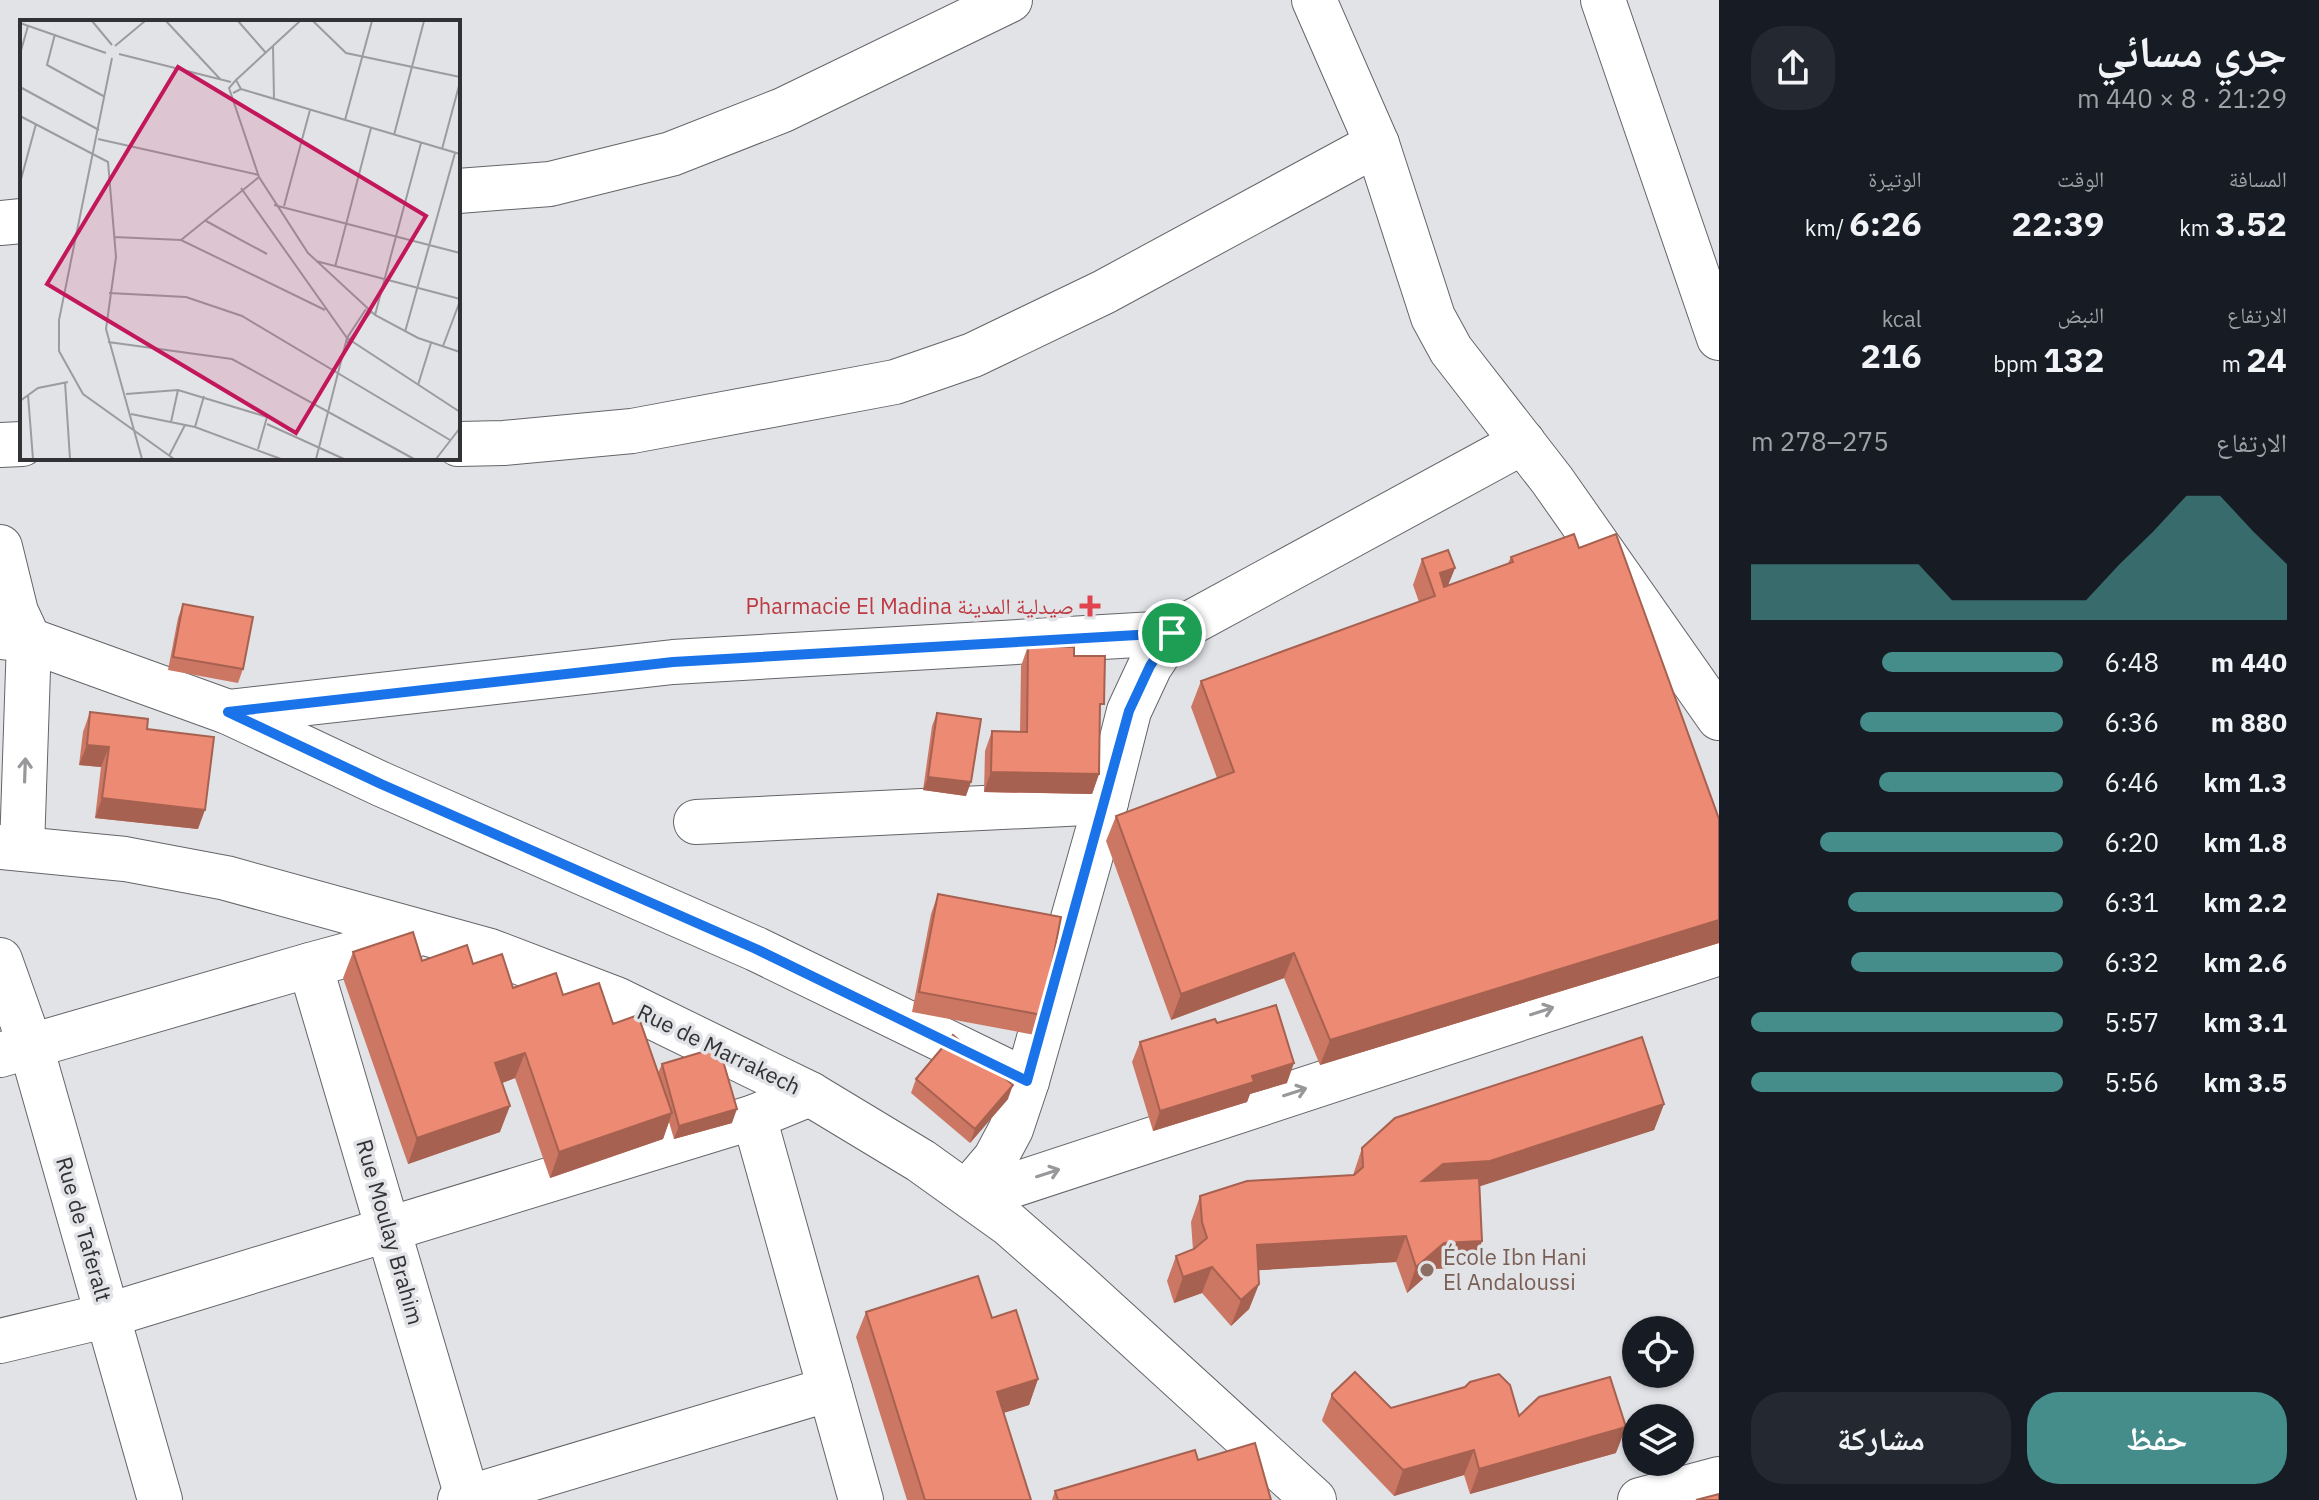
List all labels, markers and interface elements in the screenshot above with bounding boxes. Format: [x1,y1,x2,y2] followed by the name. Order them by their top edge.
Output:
[20,20,460,460] inset map
[2096,22,2287,79] text: جري مسائي
[1751,26,1835,110] button: share
[2077,81,2287,115] text: 21:29 · 8 × 440 m
[1868,164,1922,193] text: الوتيرة
[2057,164,2104,193] text: الوقت
[2229,164,2287,193] text: المسافة
[1849,201,1922,245] text: 6:26
[2012,201,2104,245] text: 22:39
[2215,201,2287,245] text: 3.52
[1805,213,1849,242] text: /km
[2179,213,2215,242] text: km
[2057,300,2104,329] text: النبض
[2227,300,2287,329] text: الارتفاع
[1882,304,1922,333] text: kcal
[1860,333,1922,377] text: 216
[2043,337,2104,381] text: 132
[2246,337,2287,381] text: 24
[1993,349,2043,378] text: bpm
[2222,349,2246,378] text: m
[1751,424,1889,458] text: 275–278 m
[2216,425,2287,459] text: الارتفاع
[746,591,1074,620] place label: Pharmacie El Madina صيدلية المدينة
[1081,597,1099,615] marker: Pharmacie El Madina صيدلية المدينة
[1138,599,1206,667] pin
[1150,611,1194,655] icon: arrive
[2105,645,2159,679] text: 6:48
[2211,645,2287,679] text: 440 m
[2105,705,2159,739] text: 6:36
[2211,705,2287,739] text: 880 m
[17,757,32,784] one-way arrow
[2105,765,2159,799] text: 6:46
[2203,765,2287,799] text: 1.3 km
[2105,825,2159,859] text: 6:20
[2203,825,2287,859] text: 1.8 km
[2105,885,2159,919] text: 6:31
[2203,885,2287,919] text: 2.2 km
[2105,945,2159,979] text: 6:32
[2203,945,2287,979] text: 2.6 km
[633,996,806,1101] street label: Rue de Marrakech
[1530,1002,1555,1017] one-way arrow
[2105,1005,2159,1039] text: 5:57
[2203,1005,2287,1039] text: 3.1 km
[2105,1065,2159,1099] text: 5:56
[2203,1065,2287,1099] text: 3.5 km
[1282,1084,1308,1099] one-way arrow
[350,1136,431,1328] street label: Rue Moulay Brahim
[50,1153,119,1305] street label: Rue de Taferalt
[1036,1165,1061,1180] one-way arrow
[1443,1242,1587,1296] place label: École Ibn Hani El Andaloussi
[1418,1261,1436,1279] marker: École Ibn Hani El Andaloussi
[1622,1316,1694,1476] map controls
[1622,1316,1694,1388] button: locate
[1751,1392,2011,1484] button: مشاركة
[2027,1392,2287,1484] button: حفظ
[1622,1404,1694,1476] button: layers

